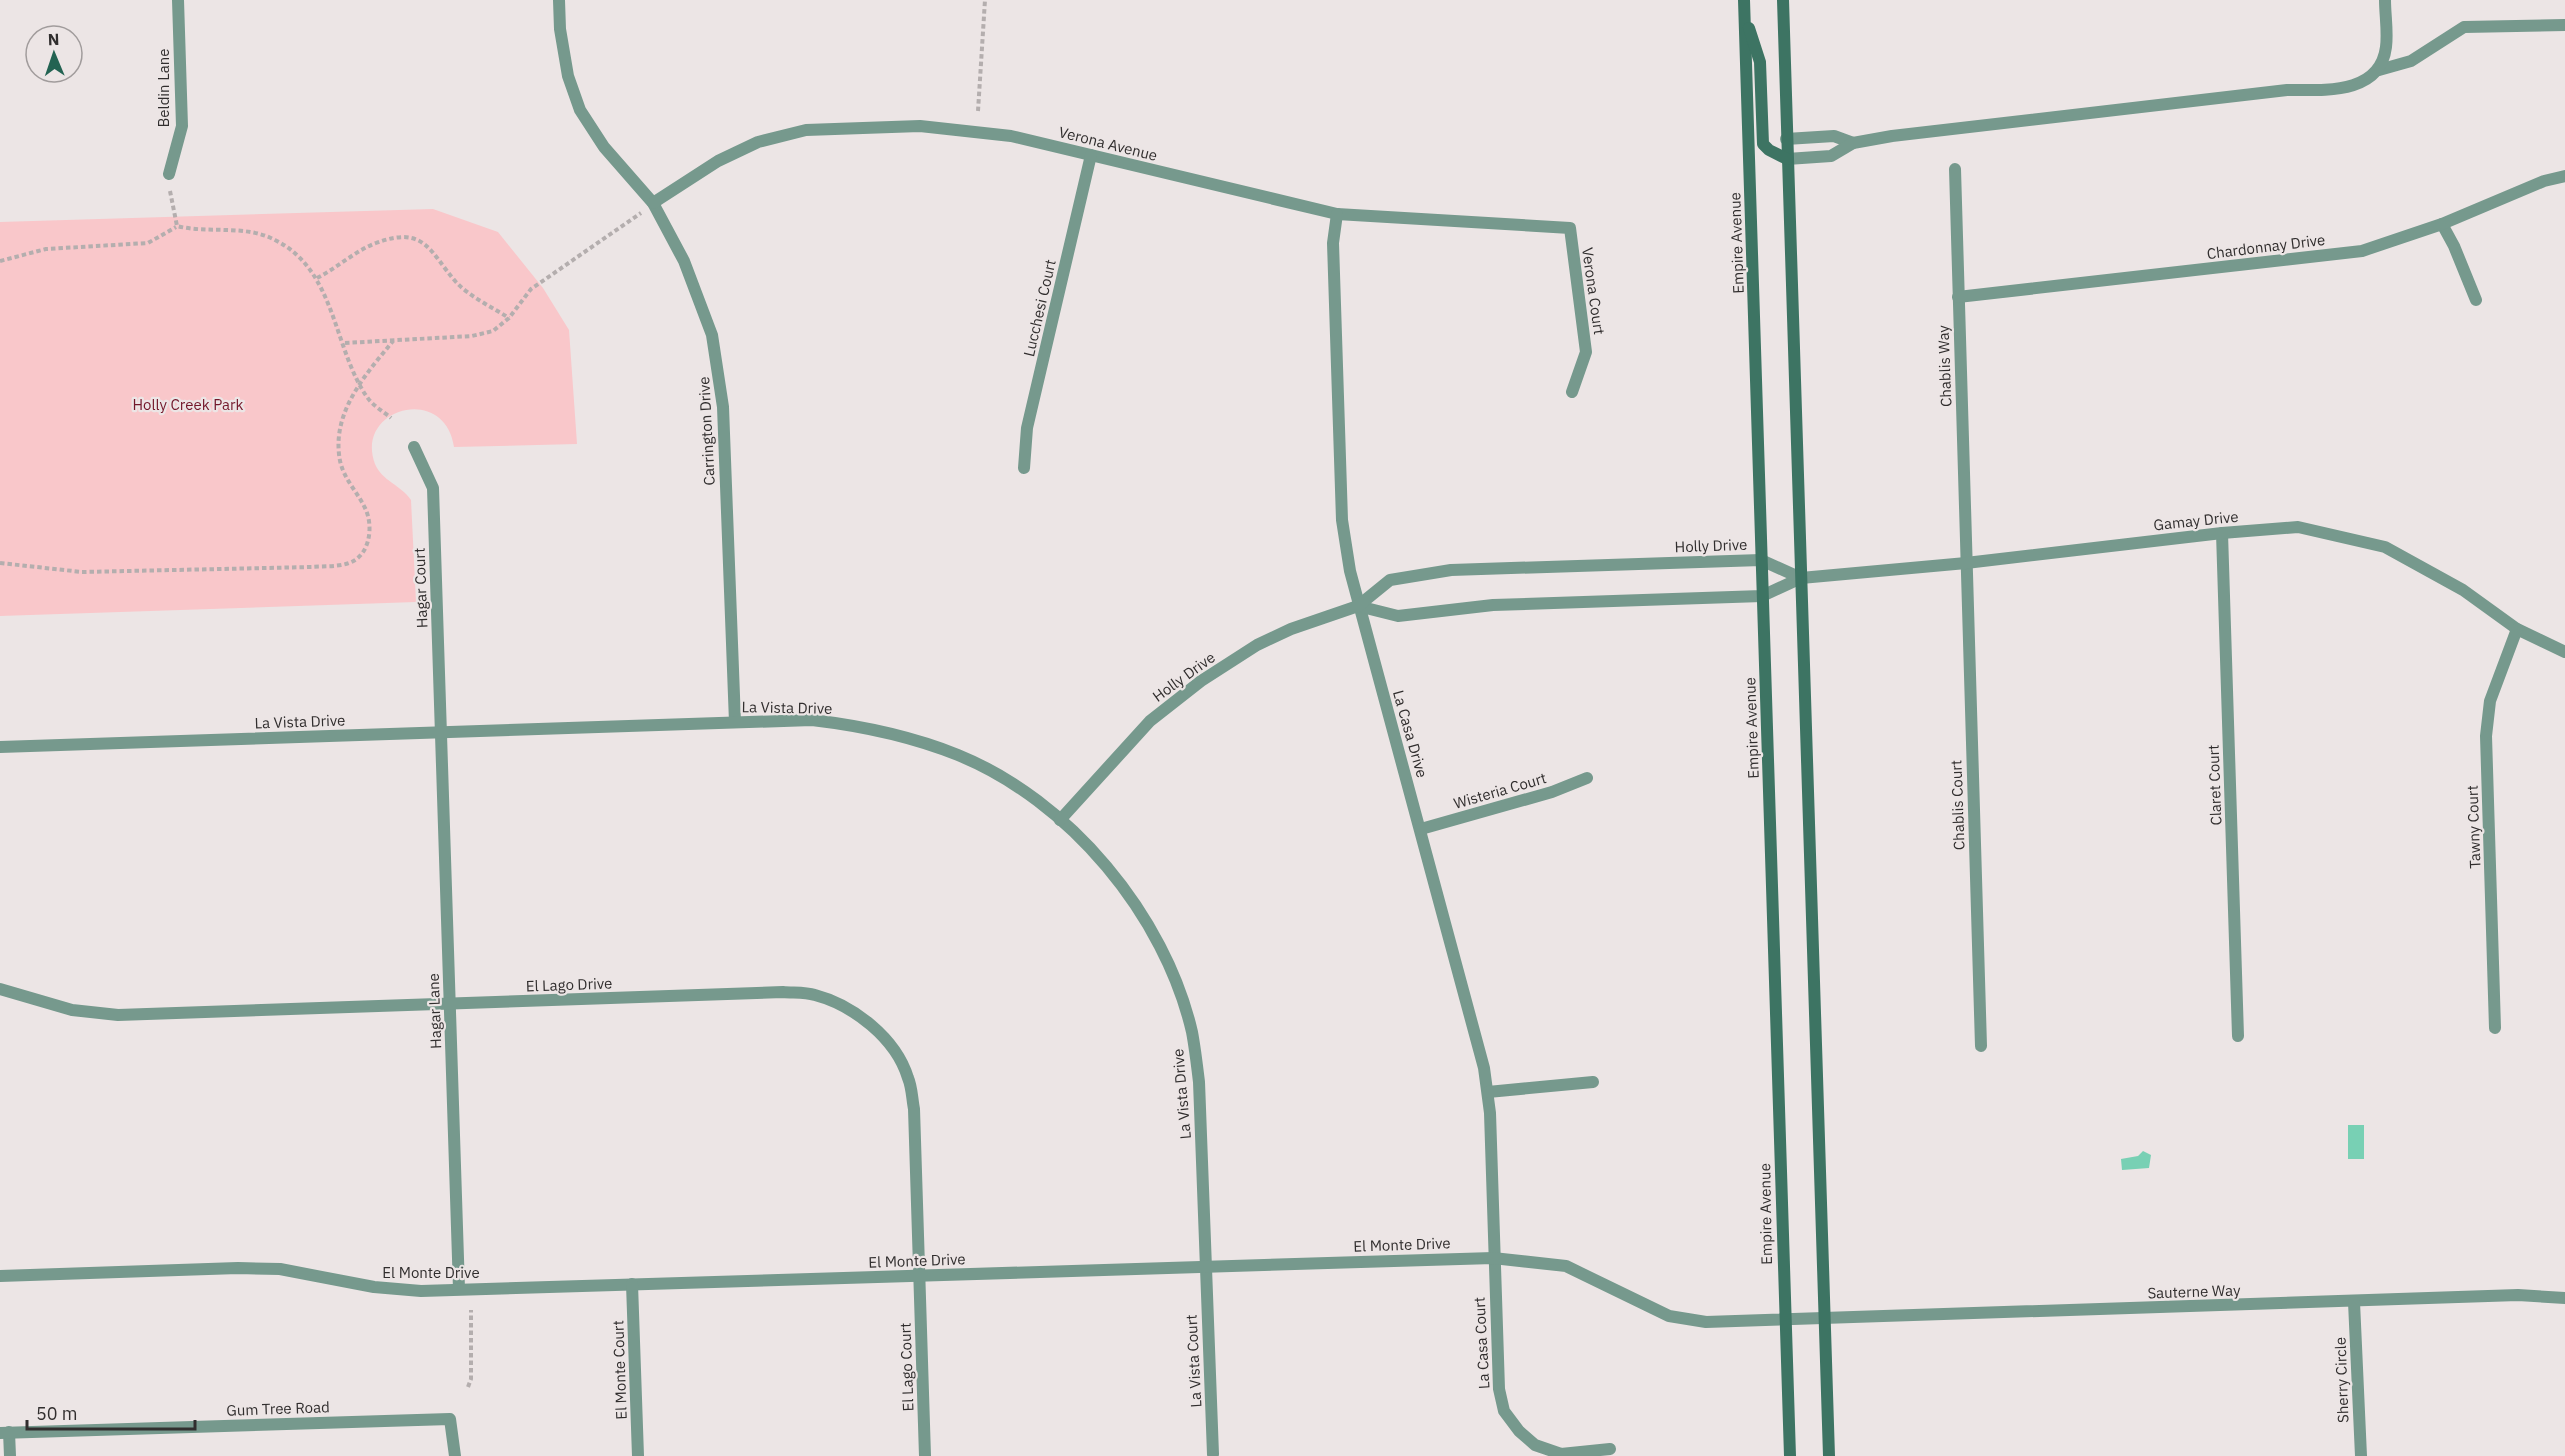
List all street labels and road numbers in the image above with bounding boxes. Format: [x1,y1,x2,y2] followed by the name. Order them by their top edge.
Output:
[154,49,173,127] street label: Beldin Lane
[1057,122,1159,165] street label: Verona Avenue
[1725,192,1748,294] street label: Empire Avenue
[2206,230,2326,263] street label: Chardonnay Drive
[1578,246,1609,336] street label: Verona Court
[1019,257,1060,358] street label: Lucchesi Court
[1934,324,1955,407] street label: Chablis Way
[694,376,719,486] street label: Carrington Drive
[2153,507,2239,534] street label: Gamay Drive
[1674,535,1748,556] street label: Holly Drive
[410,547,431,629] street label: Hagar Court
[1149,648,1219,706] street label: Holly Drive
[1740,677,1763,779] street label: Empire Avenue
[1389,688,1432,780] street label: La Casa Drive
[741,697,833,718] street label: La Vista Drive
[254,710,346,733] street label: La Vista Drive
[2204,744,2225,826] street label: Claret Court
[1946,760,1969,850] street label: Chablis Court
[1451,768,1548,813] street label: Wisteria Court
[2463,785,2484,869] street label: Tawny Court
[424,973,445,1049] street label: Hagar Lane
[525,973,613,996] street label: El Lago Drive
[1168,1048,1195,1140] street label: La Vista Drive
[1755,1163,1776,1265] street label: Empire Avenue
[1353,1233,1451,1256] street label: El Monte Drive
[868,1249,966,1272] street label: El Monte Drive
[382,1263,480,1282] street label: El Monte Drive
[2147,1280,2241,1303] street label: Sauterne Way
[1470,1296,1493,1390] street label: La Casa Court
[1182,1314,1205,1408] street label: La Vista Court
[608,1320,631,1420] street label: El Monte Court
[895,1322,918,1412] street label: El Lago Court
[2331,1337,2352,1423] street label: Sherry Circle
[226,1397,330,1420] street label: Gum Tree Road

